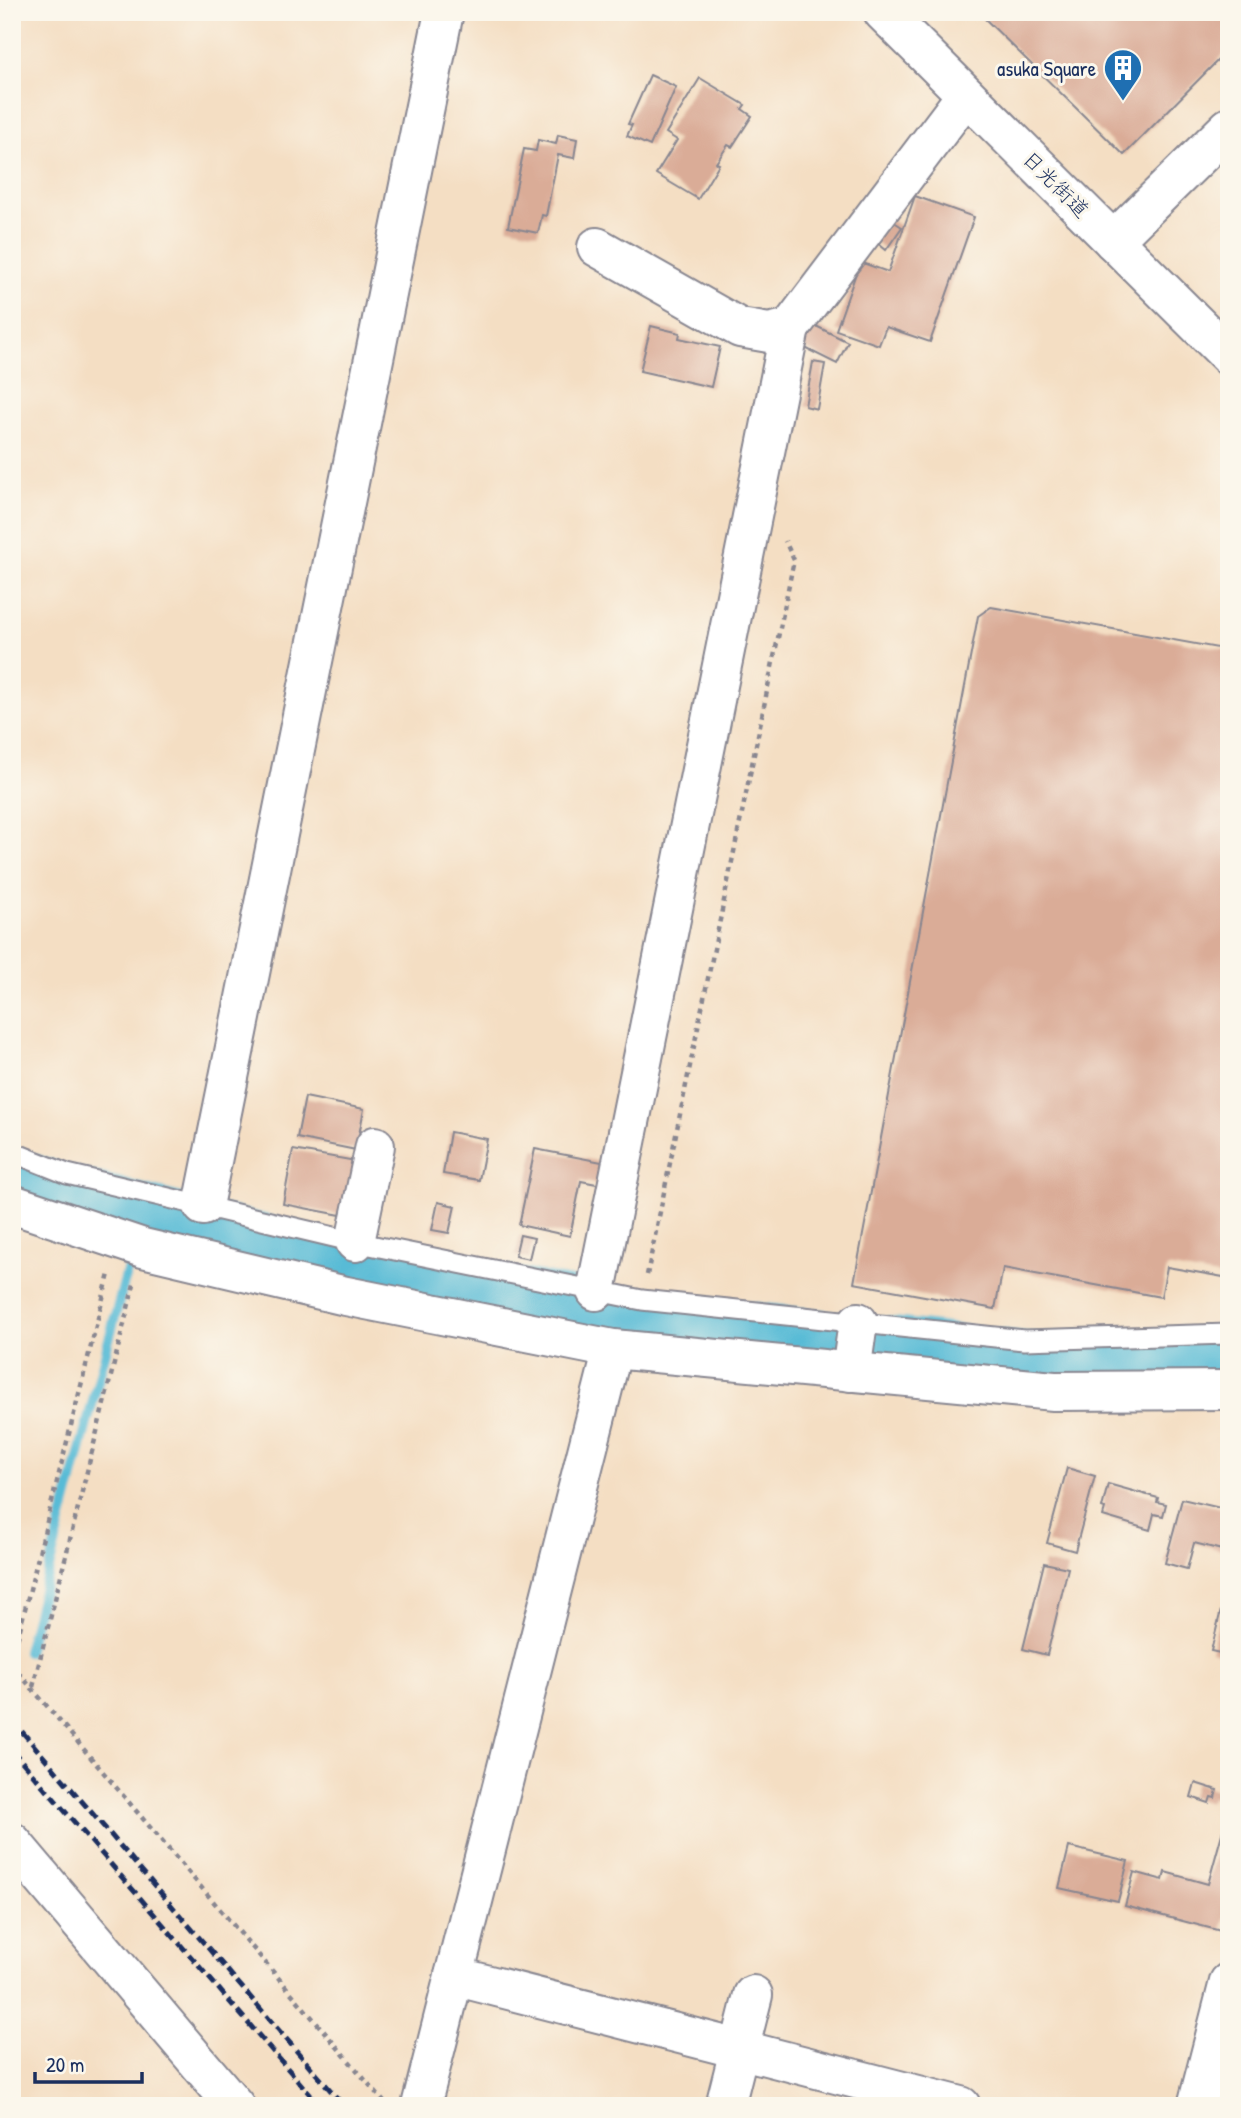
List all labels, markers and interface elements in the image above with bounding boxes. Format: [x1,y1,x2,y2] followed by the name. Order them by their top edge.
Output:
[1102,47,1144,102] building icon: asuka Square
[997,54,1096,83] place label: asuka Square
[1016,144,1096,224] street label: 日光街道
[35,2041,142,2085] scale bar
[46,2050,84,2079] text: 20 m

